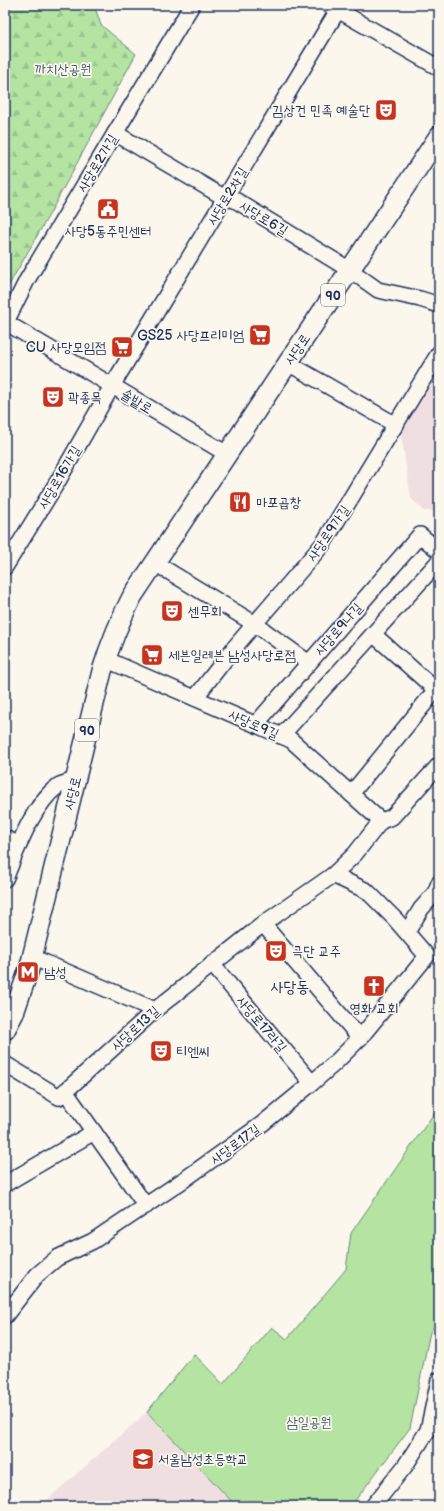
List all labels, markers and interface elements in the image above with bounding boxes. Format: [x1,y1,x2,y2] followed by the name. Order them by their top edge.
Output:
[35,61,91,78] park label: 까치산공원
[373,97,399,123] theatre icon: 김상건 민족 예술단
[272,102,371,119] place label: 김상건 민족 예술단
[74,131,122,195] street label: 사당로2가길
[204,164,252,228] street label: 사당로2차길
[95,196,121,222] public building icon: 사당5동주민센터
[236,197,292,240] street label: 사당로6길
[65,223,151,240] place label: 사당5동주민센터
[321,284,345,306] road number: 90
[247,322,273,348] supermarket icon: GS25 사당프리미엄
[137,327,244,344] place label: GS25 사당프리미엄
[281,331,314,368] street label: 사당로
[109,334,135,360] supermarket icon: CU 사당모임점
[26,339,106,356] place label: CU 사당모임점
[40,384,66,410] theatre icon: 곽종목
[118,385,156,417] street label: 솔밭로
[68,389,102,406] place label: 곽종목
[34,442,85,512] street label: 사당로16가길
[227,489,253,515] restaurant icon: 마포곱창
[256,494,302,511] place label: 마포곱창
[303,501,354,565] street label: 사당로9가길
[159,598,185,624] theatre icon: 센무회
[311,599,366,659] street label: 사당로9나길
[188,603,222,620] place label: 센무회
[139,642,165,668] supermarket icon: 세븐일레븐 남성사당로점
[168,647,296,664] place label: 세븐일레븐 남성사당로점
[226,706,282,743] street label: 사당로9길
[75,719,99,741] road number: 90
[60,775,85,812] street label: 사당로
[263,938,289,964] theatre icon: 극단 교주
[292,943,341,960] place label: 극단 교주
[15,959,41,985] metro station icon: 남성
[44,964,67,981] place label: 남성
[361,973,387,999] church icon: 영화 교회
[271,978,309,997] district label: 사당동
[233,993,291,1057] street label: 사당로17라길
[350,1000,398,1017] place label: 영화 교회
[108,1002,164,1054] street label: 사당로13길
[148,1038,174,1064] theatre icon: 티엔씨
[176,1043,210,1060] place label: 티엔씨
[207,1120,264,1168] street label: 사당로17길
[286,1414,332,1431] park label: 삼일공원
[130,1446,156,1472] school or university icon: 서울남성초등학교
[158,1451,248,1468] place label: 서울남성초등학교

